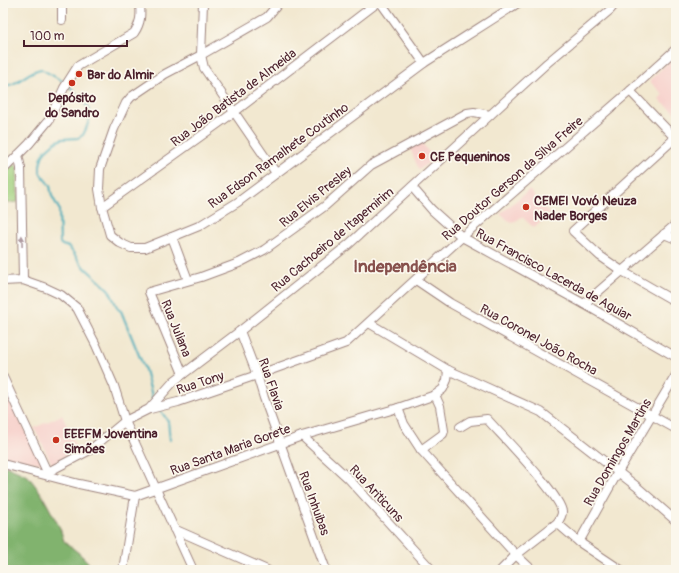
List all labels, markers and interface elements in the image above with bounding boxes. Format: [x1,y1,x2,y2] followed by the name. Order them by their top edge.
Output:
[24,22,127,48] scale bar
[30,29,65,44] text: 100 m
[168,45,300,150] street label: Rua João Batista de Almeida
[87,67,154,83] place label: Bar do Almir
[74,69,84,79] marker: Bar do Almir
[67,78,77,88] marker: Depósito do Sandro
[45,90,99,121] place label: Depósito do Sandro
[205,100,352,212] street label: Rua Edson Ramalhete Coutinho
[439,113,587,244] street label: Rua Doutor Gerson da Silva Freire
[430,149,510,165] place label: CE Pequeninos
[417,151,427,161] marker: CE Pequeninos
[276,163,355,231] street label: Rua Elvis Presley
[268,184,397,296] street label: Rua Cachoeiro de Itapemirim
[534,193,637,224] place label: CEMEI Vovó Neuza Nader Borges
[521,202,531,212] marker: CEMEI Vovó Neuza Nader Borges
[473,225,635,325] street label: Rua Francisco Lacerda de Aguiar
[19,234,25,247] one-way arrow
[353,256,457,277] district label: Independência
[157,297,195,359] street label: Rua Juliana
[477,301,600,379] street label: Rua Coronel João Rocha
[255,356,287,413] street label: Rua Flavia
[175,368,227,398] street label: Rua Tony
[581,396,655,509] street label: Rua Domingos Martins
[168,421,293,479] street label: Rua Santa Maria Gorete
[64,426,158,457] place label: EEEFM Joventina Simões
[51,435,61,445] marker: EEEFM Joventina Simões
[346,462,407,526] street label: Rua Ariticuns
[295,469,333,538] street label: Rua Inhuibas

